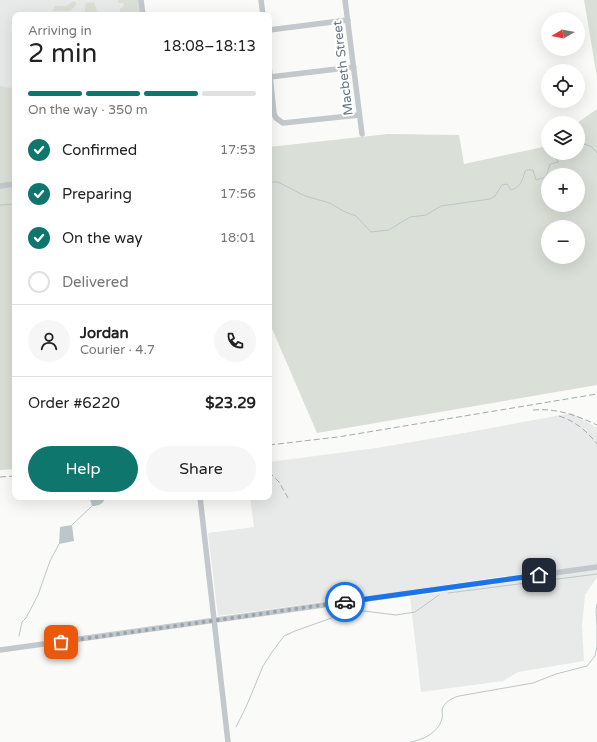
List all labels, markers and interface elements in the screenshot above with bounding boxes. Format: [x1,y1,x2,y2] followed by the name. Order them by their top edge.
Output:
[541,12,585,56] north arrow
[541,12,585,264] map controls
[329,19,357,117] street label: Macbeth Street
[28,23,92,39] text: Arriving in
[163,37,256,55] text: 18:08–18:13
[28,38,97,69] text: 2 min
[541,64,585,108] button: locate
[28,102,148,118] text: On the way · 350 m
[541,116,585,160] button: layers
[28,139,50,161] icon: check
[62,141,137,159] text: Confirmed
[220,142,256,158] text: 17:53
[541,168,585,212] button: +
[28,183,50,205] icon: check
[62,185,132,203] text: Preparing
[220,186,256,202] text: 17:56
[541,220,585,264] button: −
[28,227,50,249] icon: check
[62,229,142,247] text: On the way
[220,230,256,246] text: 18:01
[62,273,129,291] text: Delivered
[28,320,70,362] button: person
[214,320,256,362] button: phone
[80,324,129,342] text: Jordan
[80,342,155,358] text: Courier · 4.7
[28,394,120,412] text: Order #6220
[205,394,256,412] text: $23.29
[28,446,138,492] button: Help
[146,446,256,492] button: Share
[522,558,556,592] pin
[528,564,550,586] icon: home
[325,582,365,622] courier
[334,591,356,613] icon: car
[44,625,78,659] pin
[50,631,72,653] icon: bag

